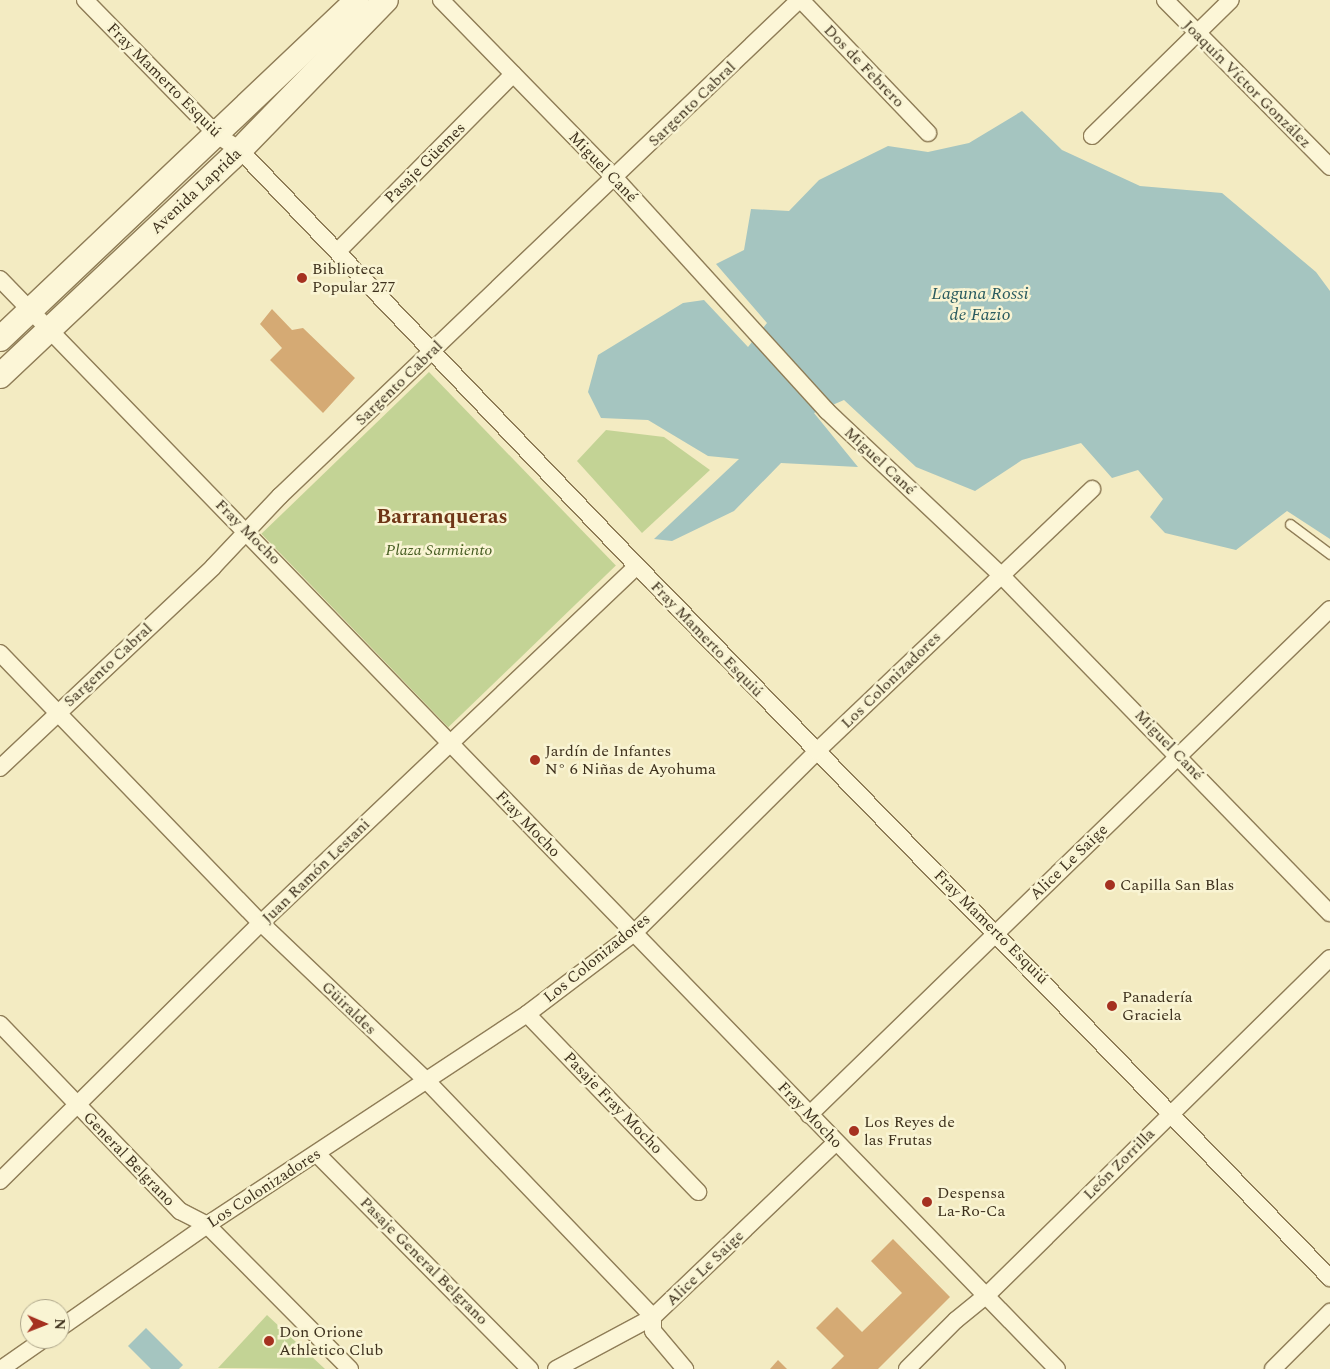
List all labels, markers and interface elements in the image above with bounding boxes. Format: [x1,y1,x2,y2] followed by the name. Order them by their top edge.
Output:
[1179,16,1315,152] street label: Joaquín Víctor González
[103,19,225,141] street label: Fray Mamerto Esquiú
[820,21,908,111] street label: Dos de Febrero
[644,57,740,151] street label: Sargento Cabral
[381,119,469,207] street label: Pasaje Güemes
[564,128,642,206] street label: Miguel Cané
[147,144,245,238] street label: Avenida Laprida
[312,259,395,297] place label: Biblioteca Popular 277
[296,272,308,284] marker: Biblioteca Popular 277
[931,284,1029,326] water label: Laguna Rossi de Fazio
[351,336,447,430] street label: Sargento Cabral
[840,423,920,499] street label: Miguel Cané
[211,495,285,569] street label: Fray Mocho
[376,504,508,530] district label: Barranqueras
[385,540,493,560] park label: Plaza Sarmiento
[647,577,767,701] street label: Fray Mamerto Esquiú
[60,619,156,711] street label: Sargento Cabral
[837,627,945,733] street label: Los Colonizadores
[1130,706,1208,784] street label: Miguel Cané
[545,741,716,779] place label: Jardín de Infantes N° 6 Niñas de Ayohuma
[529,754,541,766] marker: Jardín de Infantes N° 6 Niñas de Ayohuma
[492,787,564,861] street label: Fray Mocho
[258,814,374,928] street label: Juan Ramón Lestani
[1026,820,1112,904] street label: Alice Le Saige
[930,866,1052,988] street label: Fray Mamerto Esquiú
[1120,875,1235,895] place label: Capilla San Blas
[1104,879,1116,891] marker: Capilla San Blas
[540,909,654,1007] street label: Los Colonizadores
[318,977,380,1039] street label: Güiraldes
[1122,987,1193,1025] place label: Panadería Graciela
[1106,1000,1118,1012] marker: Panadería Graciela
[559,1048,667,1158] street label: Pasaje Fray Mocho
[774,1078,846,1152] street label: Fray Mocho
[79,1108,179,1210] street label: General Belgrano
[864,1112,955,1150] place label: Los Reyes de las Frutas
[1079,1124,1159,1204] street label: León Zorrilla
[848,1125,860,1137] marker: Los Reyes de las Frutas
[204,1144,324,1232] street label: Los Colonizadores
[937,1183,1005,1221] place label: Despensa La-Ro-Ca
[356,1193,492,1329] street label: Pasaje General Belgrano
[921,1196,933,1208] marker: Despensa La-Ro-Ca
[662,1226,748,1310] street label: Alice Le Saige
[20,1299,70,1349] north arrow
[49,1318,70,1330] text: N
[279,1322,383,1360] place label: Don Orione Athletico Club
[263,1335,275,1347] marker: Don Orione Athletico Club

